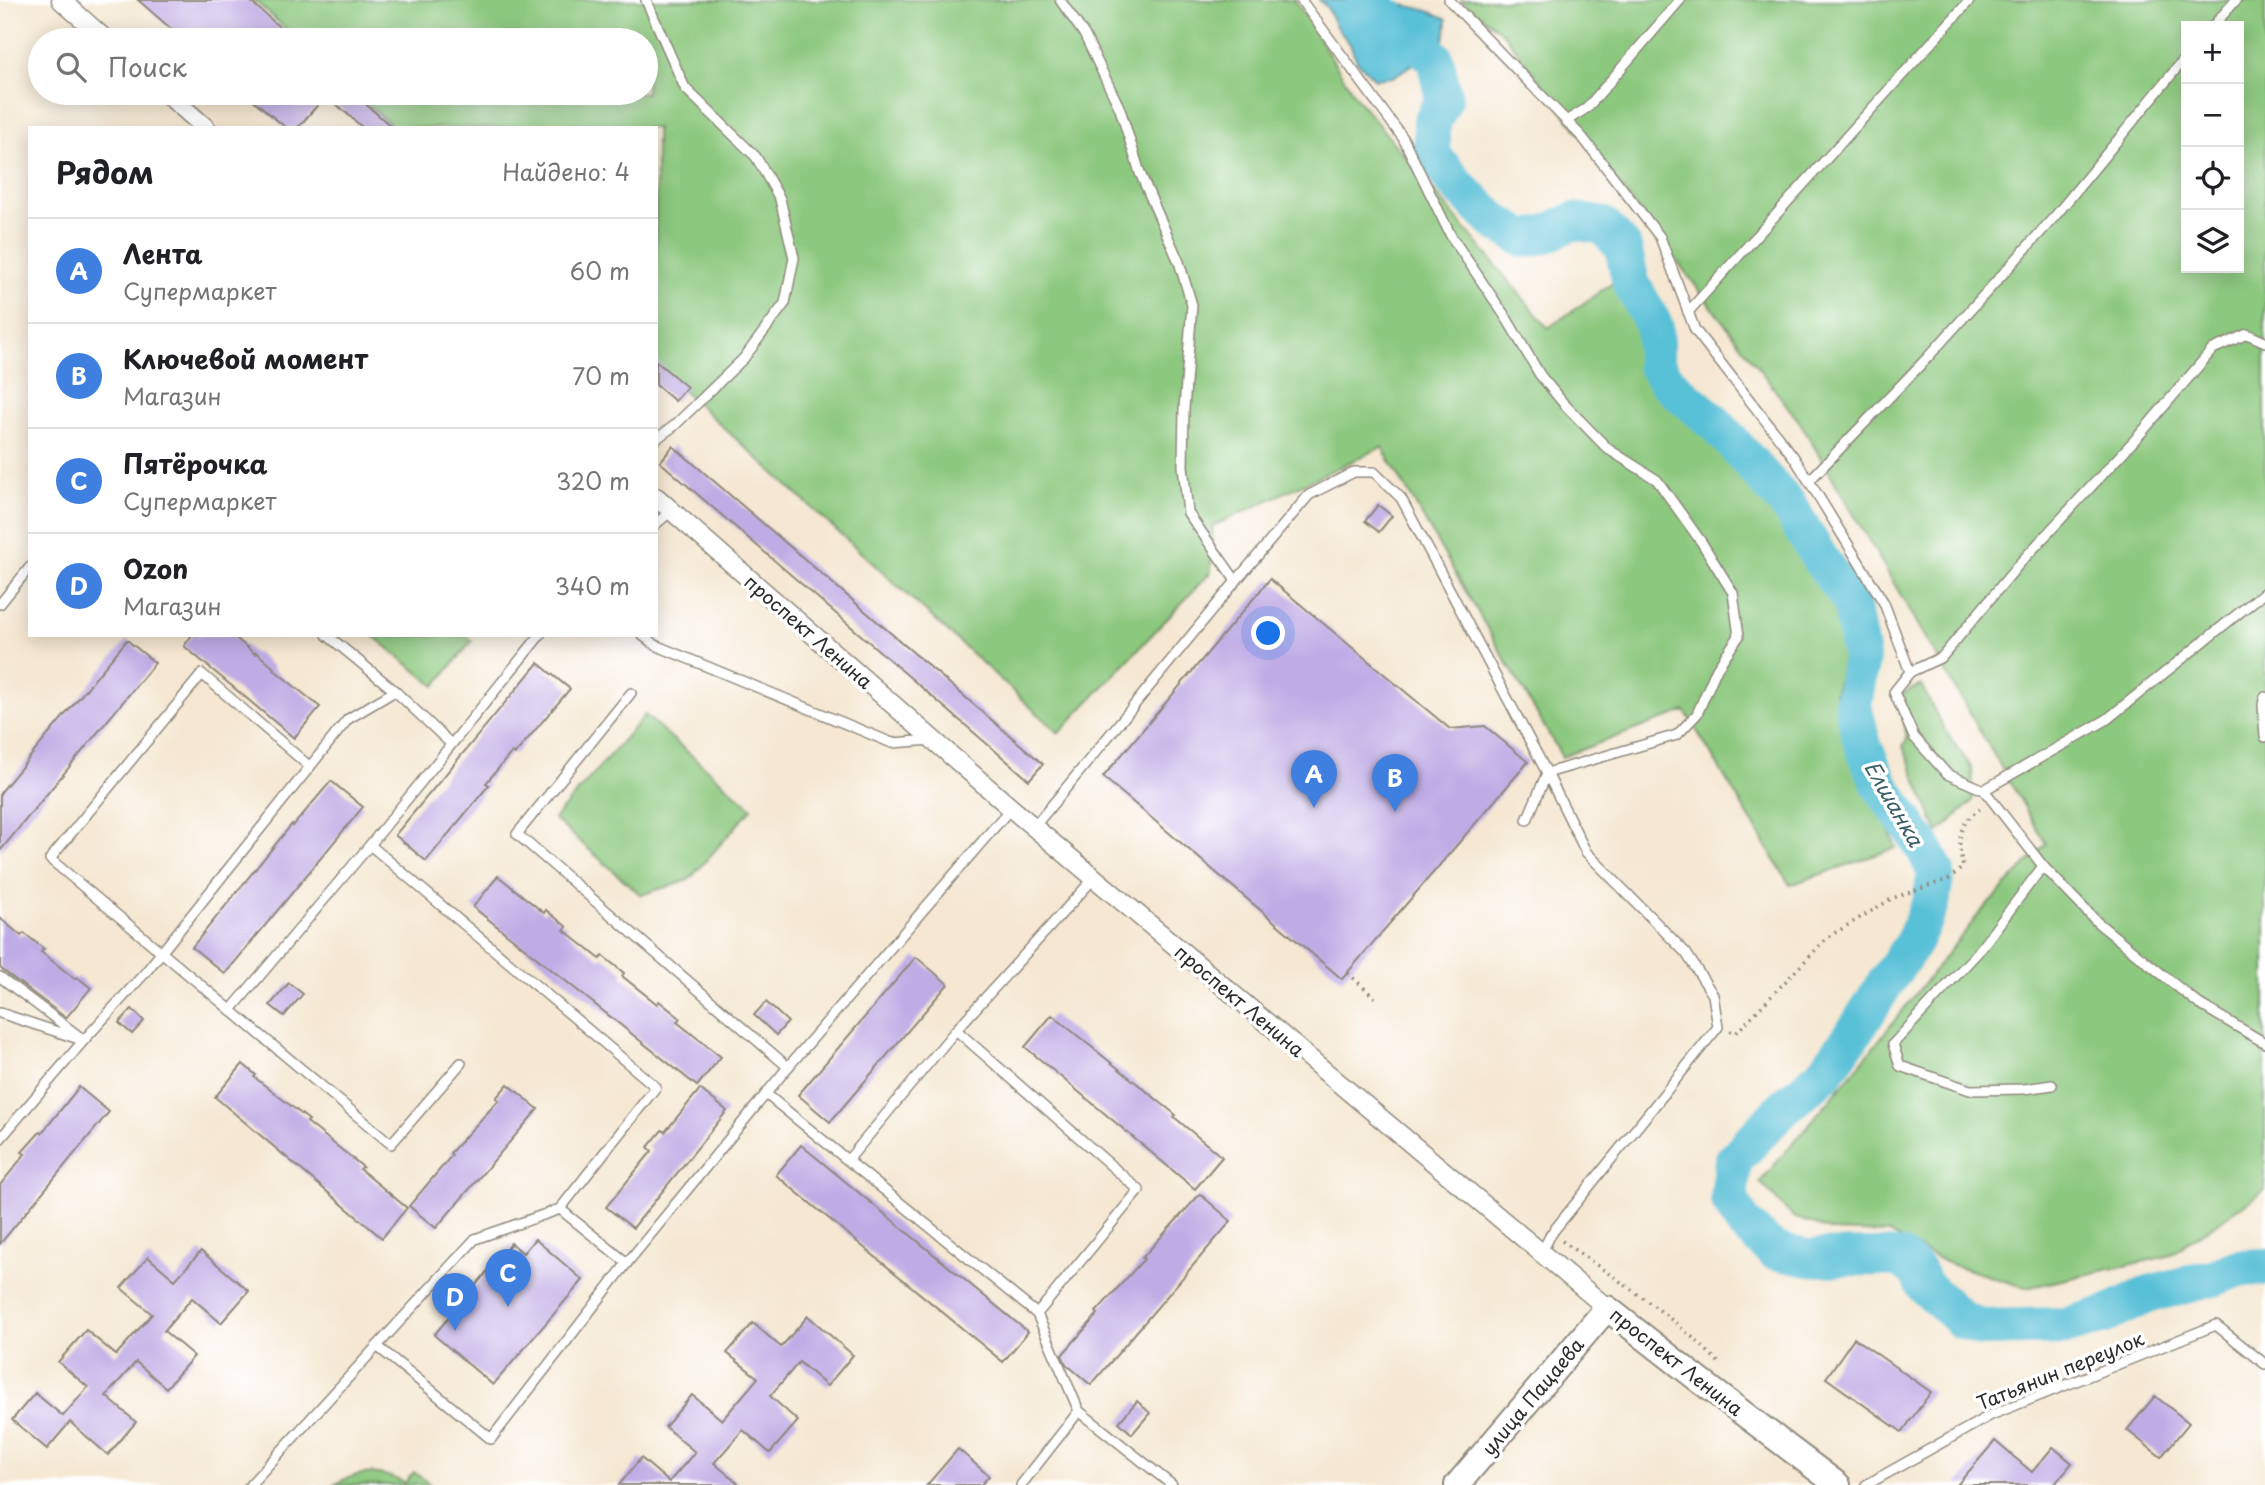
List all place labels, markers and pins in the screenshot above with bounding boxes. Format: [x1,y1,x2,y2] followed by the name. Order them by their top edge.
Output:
[1291,750,1337,808] pin: A
[1372,754,1418,812] pin: B
[485,1249,531,1307] pin: C
[432,1273,478,1331] pin: D

